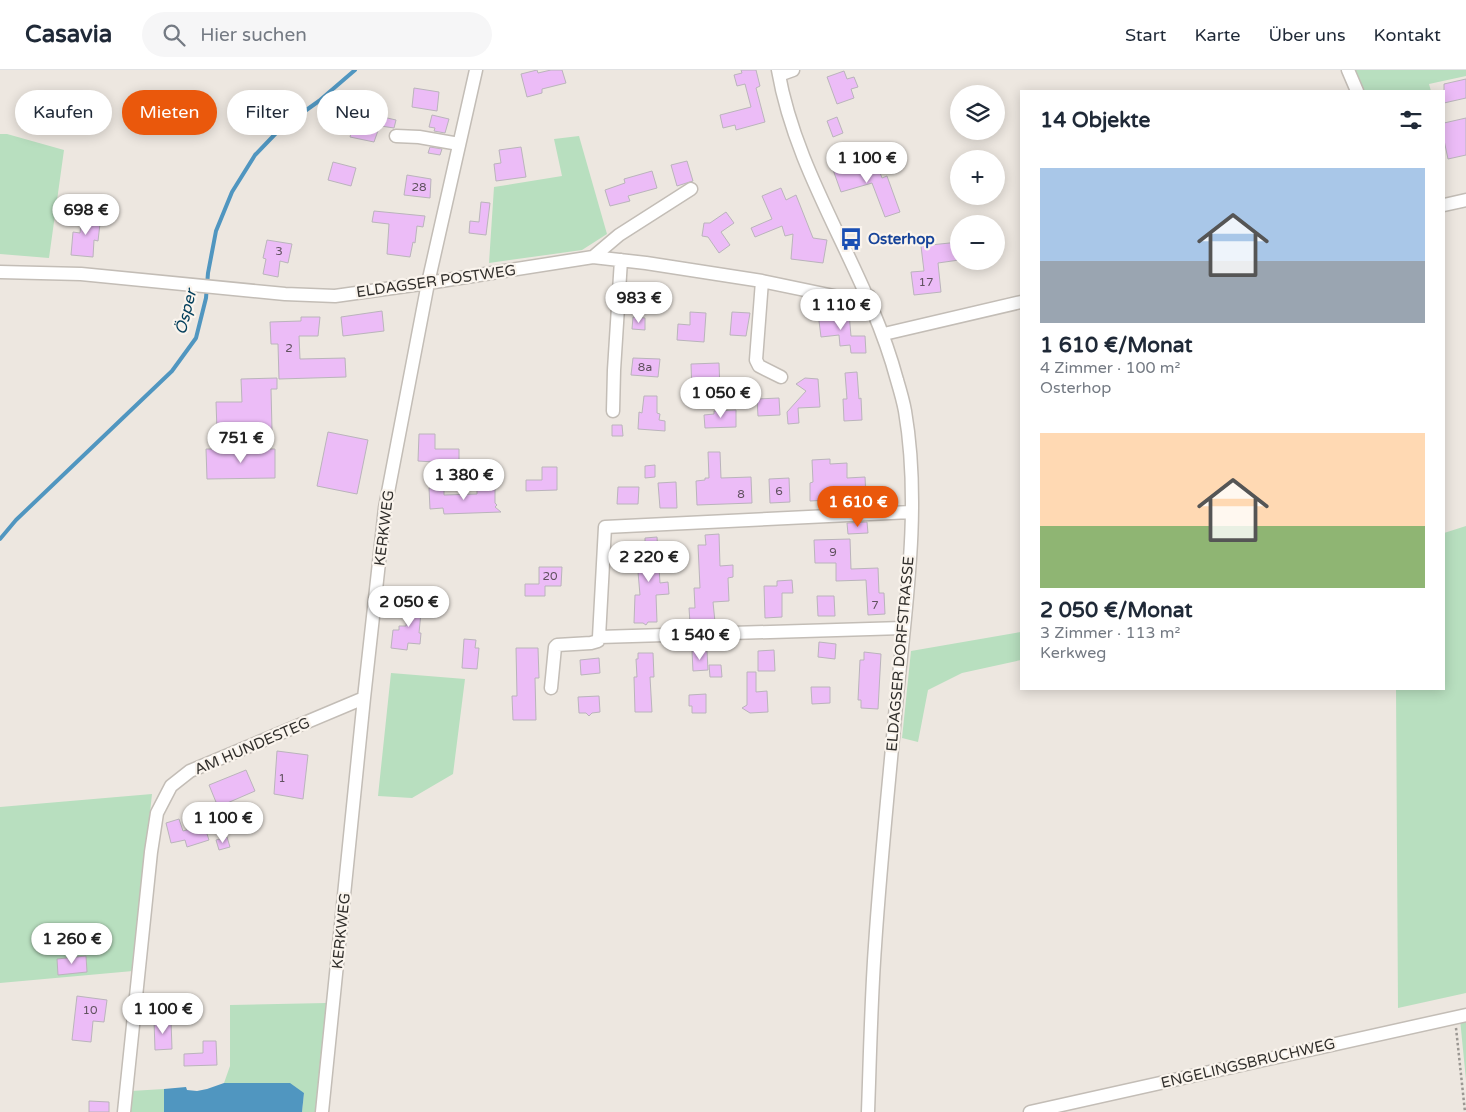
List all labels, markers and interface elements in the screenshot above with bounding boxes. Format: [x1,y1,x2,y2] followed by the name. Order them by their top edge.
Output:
[142,12,492,57] search box
[25,20,112,49] text: Casavia
[160,21,188,49] icon: search
[200,24,307,46] text: Hier suchen
[1125,24,1166,46] text: Start
[1194,24,1240,46] text: Karte
[1268,24,1346,46] text: Über uns
[1374,24,1441,46] text: Kontakt
[950,85,1005,270] map controls
[950,85,1005,140] button: layers
[15,90,112,135] chip: Kaufen
[122,90,217,135] chip: Mieten
[227,90,307,135] chip: Filter
[317,90,388,135] chip: Neu
[1397,106,1425,134] icon: filters
[1040,108,1150,133] text: 14 Objekte
[821,142,913,184] pin: 1 100 €
[837,148,897,168] text: 1 100 €
[950,150,1005,205] button: +
[411,180,427,194] house number: 28
[51,194,121,236] pin: 698 €
[63,200,109,220] text: 698 €
[1188,200,1278,290] icon: home
[950,215,1005,270] button: −
[838,226,864,252] bus stop icon: Osterhop
[868,230,935,249] place label: Osterhop
[275,244,283,258] house number: 3
[355,261,517,301] street label: ELDAGSER POSTWEG
[918,275,934,289] house number: 17
[604,282,674,324] pin: 983 €
[171,286,202,337] water label: Ösper
[616,288,662,308] text: 983 €
[795,288,887,331] pin: 1 110 €
[811,295,871,315] text: 1 110 €
[1040,333,1192,358] text: 1 610 €/Monat
[285,341,293,355] house number: 2
[1040,358,1180,378] text: 4 Zimmer · 100 m²
[638,360,652,374] house number: 8a
[675,376,767,419] pin: 1 050 €
[1040,378,1111,398] text: Osterhop
[691,383,751,403] text: 1 050 €
[206,422,276,464] pin: 751 €
[218,428,264,448] text: 751 €
[418,458,510,501] pin: 1 380 €
[434,465,494,485] text: 1 380 €
[1188,465,1278,555] icon: home
[775,484,783,498] house number: 6
[812,486,904,528] pin: 1 610 €
[737,487,745,501] house number: 8
[370,489,398,567] street label: KERKWEG
[828,492,888,512] text: 1 610 €
[603,540,695,583] pin: 2 220 €
[829,545,837,559] house number: 9
[619,547,679,567] text: 2 220 €
[882,556,918,752] street label: ELDAGSER DORFSTRASSE
[542,569,558,583] house number: 20
[363,586,455,628] pin: 2 050 €
[379,592,439,612] text: 2 050 €
[871,598,879,612] house number: 7
[1040,598,1192,623] text: 2 050 €/Monat
[654,618,746,661] pin: 1 540 €
[1040,623,1180,643] text: 3 Zimmer · 113 m²
[670,625,730,645] text: 1 540 €
[1040,643,1106,663] text: Kerkweg
[192,714,312,778] street label: AM HUNDESTEG
[278,771,286,785] house number: 1
[177,802,269,844] pin: 1 100 €
[193,808,253,828] text: 1 100 €
[328,892,354,970] street label: KERKWEG
[26,922,118,965] pin: 1 260 €
[42,929,102,949] text: 1 260 €
[117,992,209,1035] pin: 1 100 €
[133,999,193,1019] text: 1 100 €
[82,1003,98,1017] house number: 10
[1159,1034,1337,1092] street label: ENGELINGSBRUCHWEG

